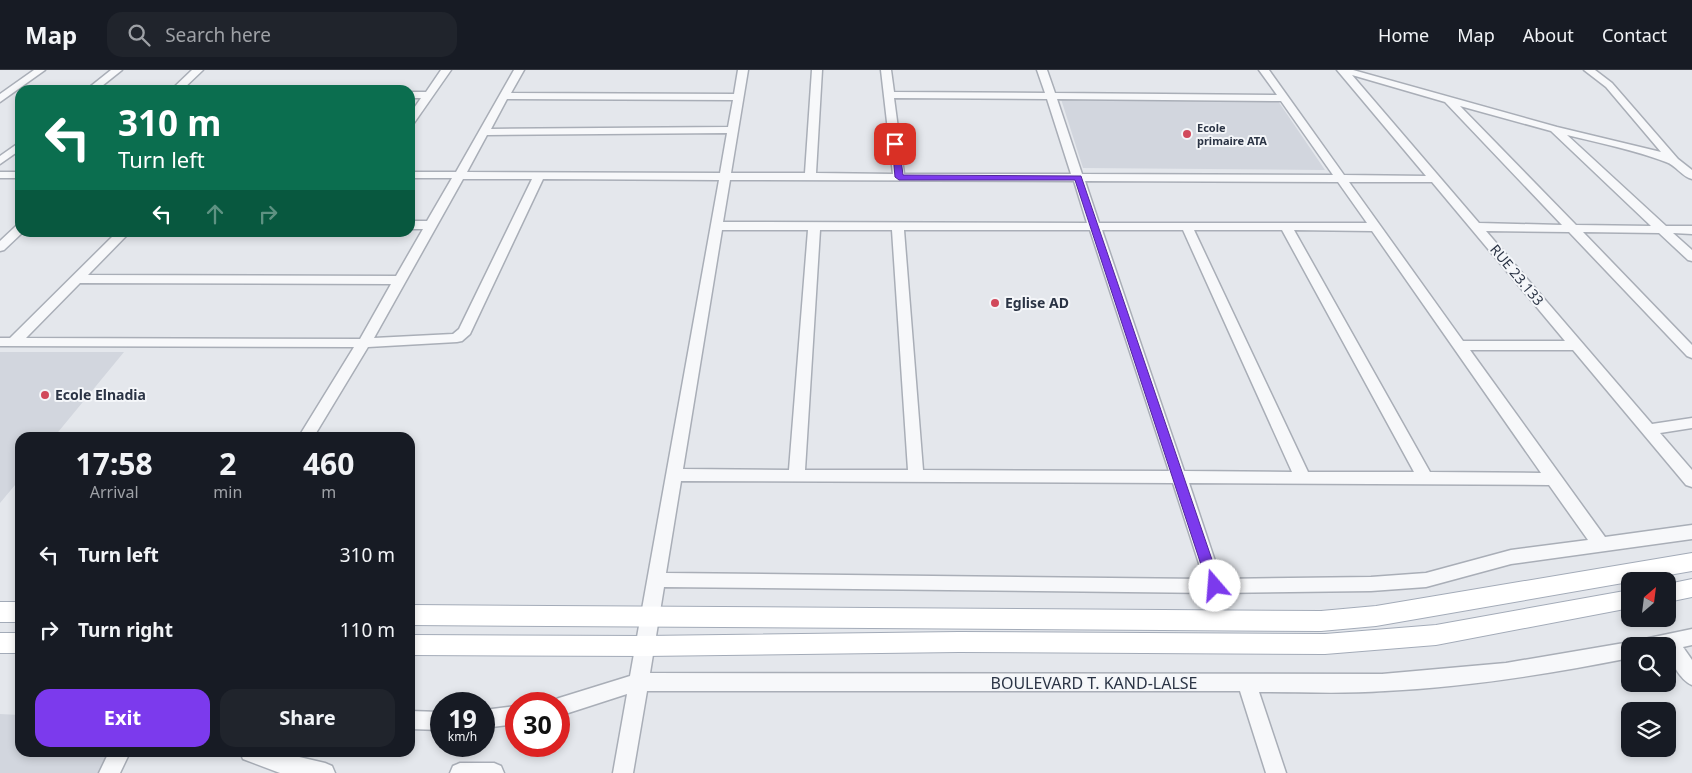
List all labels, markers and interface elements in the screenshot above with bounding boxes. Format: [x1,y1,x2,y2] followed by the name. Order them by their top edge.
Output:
[107,12,457,57] search box
[25,18,77,51] text: Map
[125,21,153,49] icon: search
[165,22,271,48] text: Search here
[1378,23,1429,47] text: Home
[1457,23,1495,47] text: Map
[1523,23,1574,47] text: About
[1602,23,1667,47] text: Contact
[118,99,221,146] text: 310 m
[35,105,100,170] icon: left
[1197,120,1267,148] place label: Ecole primaire ATA
[874,123,916,165] pin
[1181,128,1193,140] marker: Ecole primaire ATA
[881,130,909,158] icon: arrive
[118,144,205,174] text: Turn left
[148,200,176,228] icon: left
[201,200,229,228] icon: ahead
[254,200,282,228] icon: right
[1486,240,1548,309] street label: RUE 23.133
[1005,293,1069,312] place label: Eglise AD
[989,297,1001,309] marker: Eglise AD
[55,385,146,404] place label: Ecole Elnadia
[39,389,51,401] marker: Ecole Elnadia
[76,443,153,484] text: 17:58
[219,443,236,484] text: 2
[303,443,354,484] text: 460
[90,481,139,503] text: Arrival
[213,481,242,503] text: min
[321,481,336,503] text: m
[35,541,63,569] icon: left
[78,542,159,568] text: Turn left
[340,542,395,568] text: 310 m
[1188,559,1240,611] position arrow
[1621,572,1676,628] north arrow
[1621,572,1676,757] map controls
[35,616,63,644] icon: right
[78,617,173,643] text: Turn right
[340,617,395,643] text: 110 m
[1621,637,1676,692] button: search
[990,672,1198,694] street label: BOULEVARD T. KAND-LALSE
[35,689,210,747] button: Exit
[220,689,395,747] button: Share
[505,692,570,757] speed limit sign: 30
[448,701,477,735] text: 19
[1621,702,1676,757] button: layers
[448,728,477,745] text: km/h

